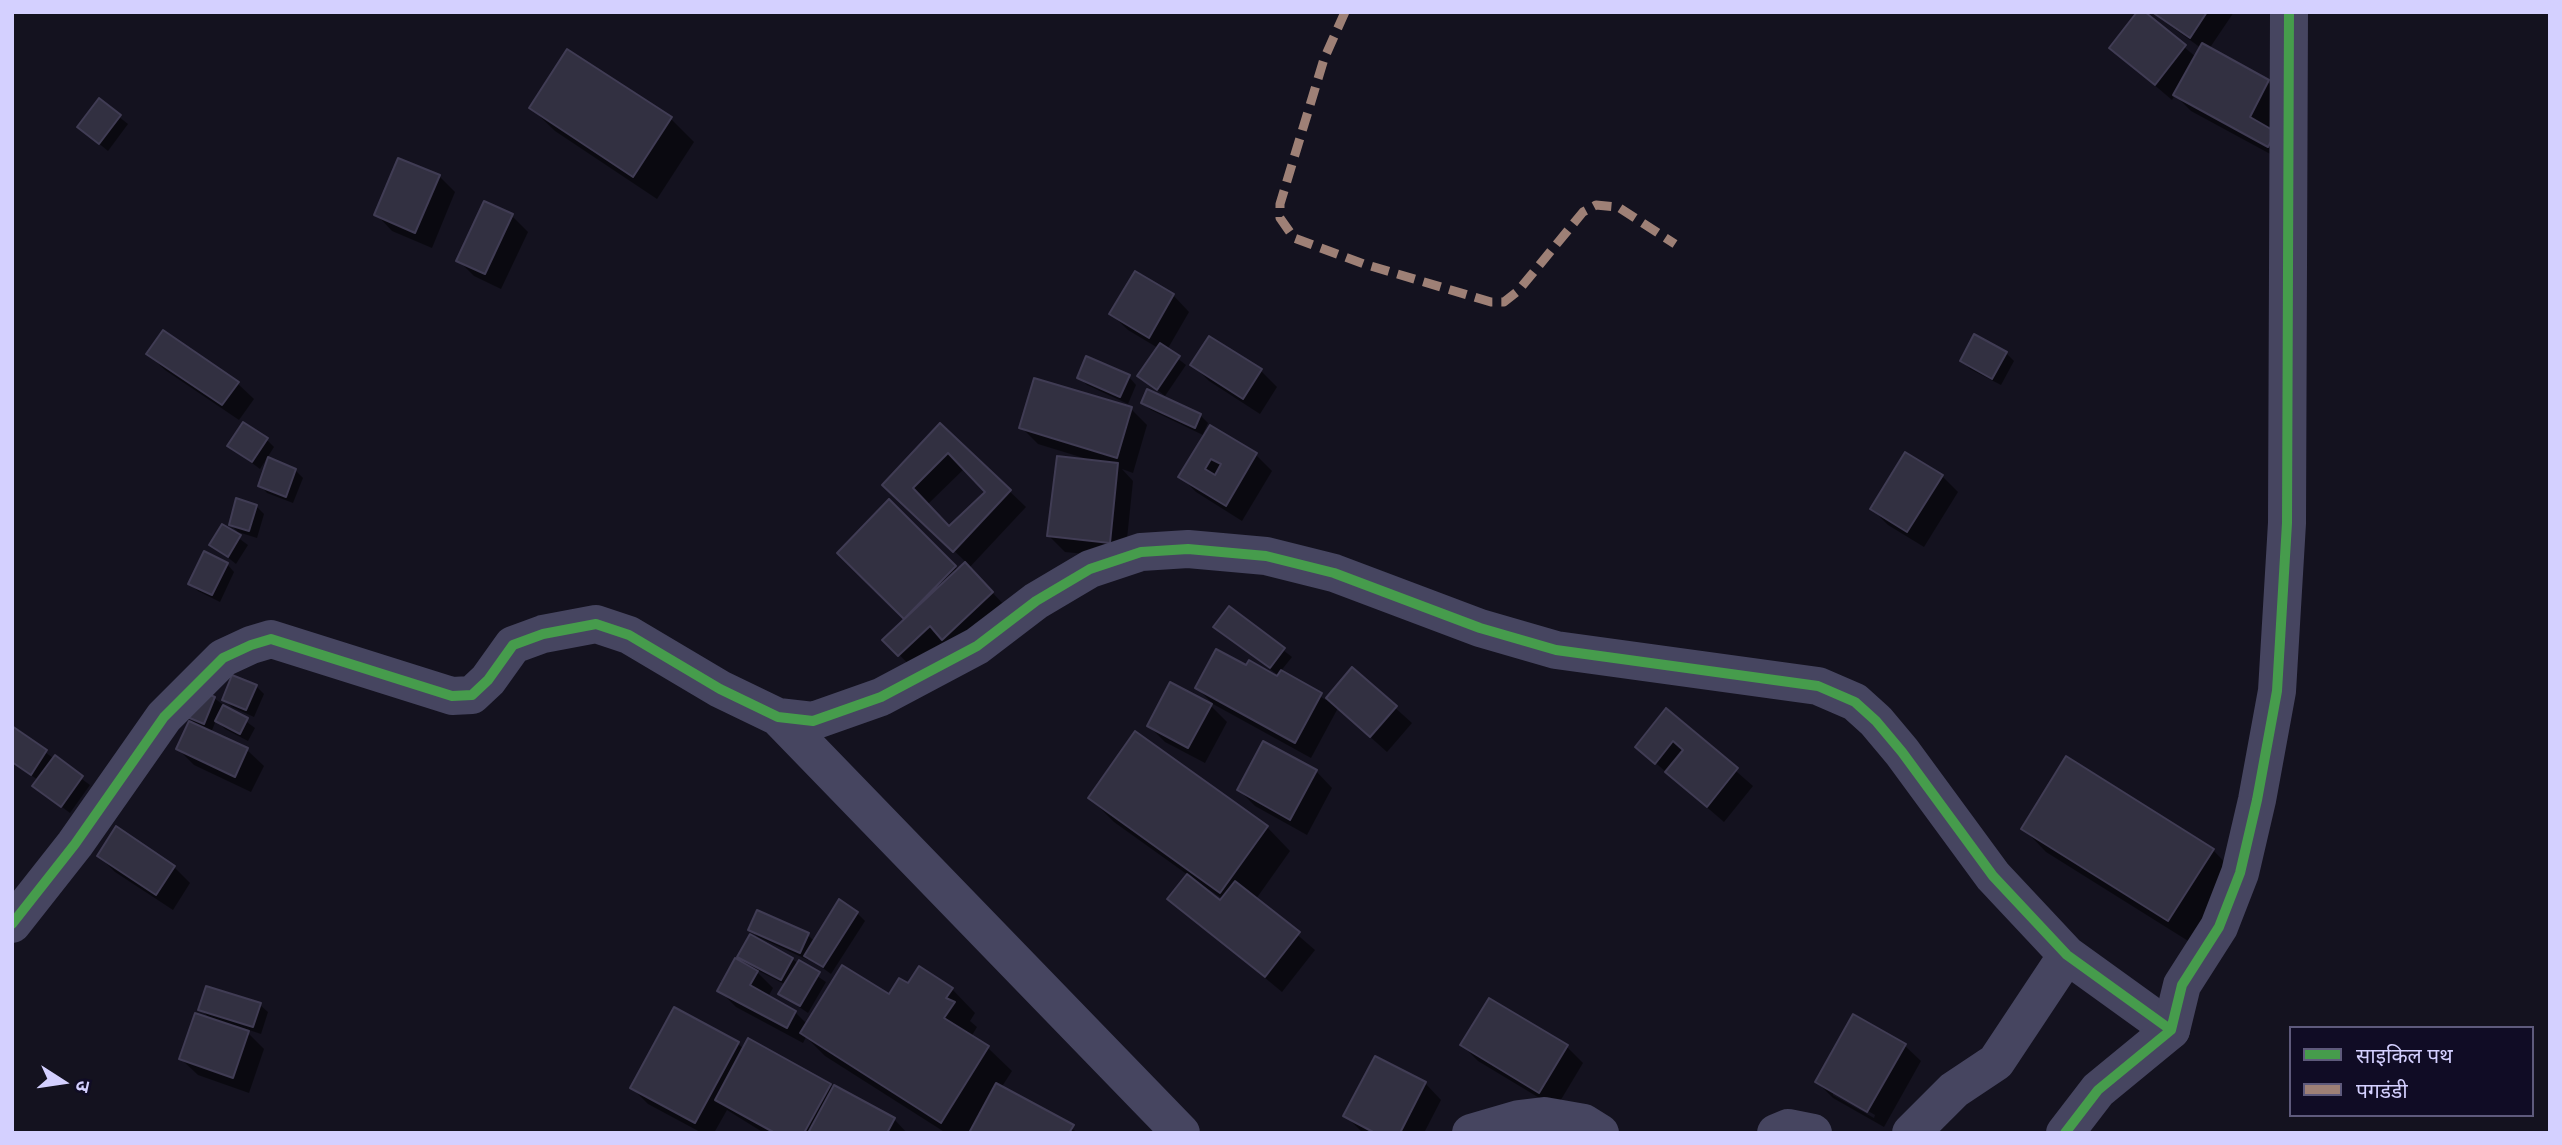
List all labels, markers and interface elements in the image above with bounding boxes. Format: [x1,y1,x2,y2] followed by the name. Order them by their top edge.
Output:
[2289,1026,2534,1117] legend
[2356,1041,2453,1069] text: साइकिल पथ
[28,1047,98,1117] north arrow
[2356,1076,2408,1104] text: पगडंडी
[70,1078,97,1095] text: उ

